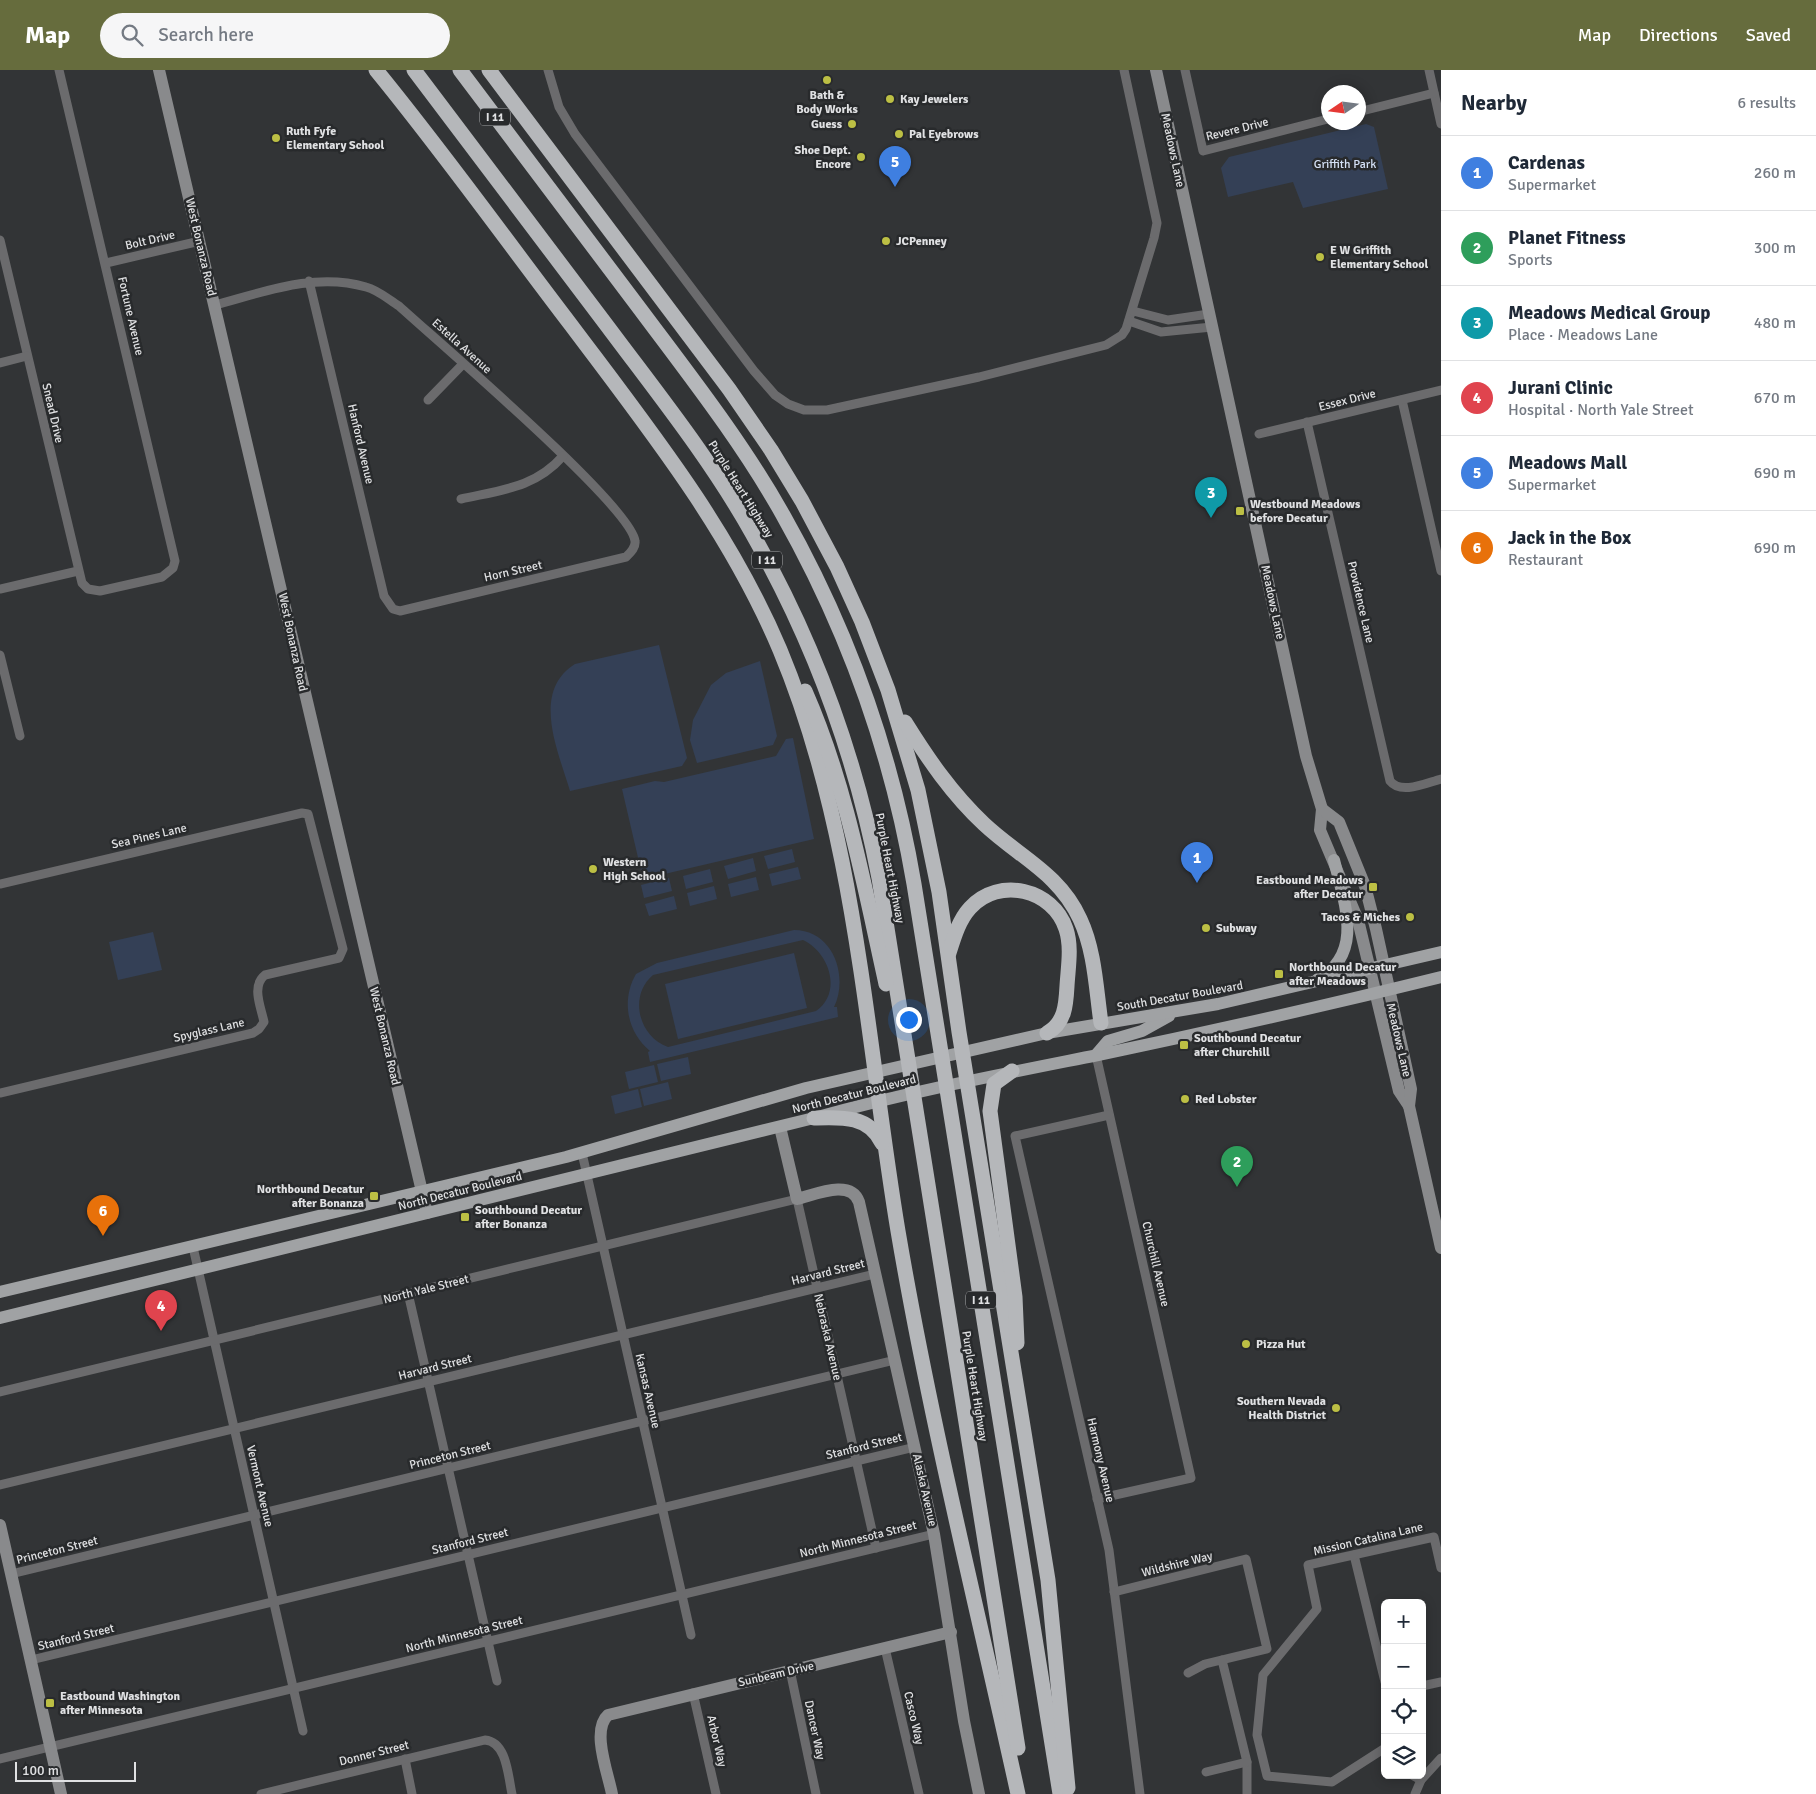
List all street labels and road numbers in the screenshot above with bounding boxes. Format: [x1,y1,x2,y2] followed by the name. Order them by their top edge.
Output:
[480,108,510,126] road number: I 11
[1157,112,1188,189] street label: Meadows Lane
[1204,114,1270,144] street label: Revere Drive
[182,197,219,298] street label: West Bonanza Road
[124,227,176,253] street label: Bolt Drive
[114,275,147,357] street label: Fortune Avenue
[429,316,495,377] street label: Estella Avenue
[38,382,67,445] street label: Snead Drive
[1317,386,1377,415] street label: Essex Drive
[344,403,377,486] street label: Hanford Avenue
[705,438,777,541] street label: Purple Heart Highway
[752,552,782,568] road number: I 11
[483,558,544,585] street label: Horn Street
[1344,560,1377,644] street label: Providence Lane
[1257,564,1288,641] street label: Meadows Lane
[275,591,310,693] street label: West Bonanza Road
[871,812,908,925] street label: Purple Heart Highway
[110,821,188,852] street label: Sea Pines Lane
[1116,978,1244,1015] street label: South Decatur Boulevard
[366,986,403,1087] street label: West Bonanza Road
[1383,1002,1414,1079] street label: Meadows Lane
[172,1015,246,1046] street label: Spyglass Lane
[791,1072,918,1117] street label: North Decatur Boulevard
[397,1169,524,1214] street label: North Decatur Boulevard
[1138,1220,1173,1308] street label: Churchill Avenue
[790,1256,866,1289] street label: Harvard Street
[382,1272,470,1307] street label: North Yale Street
[810,1292,845,1382] street label: Nebraska Avenue
[966,1292,996,1308] road number: I 11
[958,1330,991,1443] street label: Purple Heart Highway
[397,1351,473,1384] street label: Harvard Street
[632,1352,663,1430] street label: Kansas Avenue
[1083,1416,1118,1504] street label: Harmony Avenue
[824,1430,904,1463] street label: Stanford Street
[408,1438,492,1473] street label: Princeton Street
[243,1444,276,1528] street label: Vermont Avenue
[909,1452,940,1528] street label: Alaska Avenue
[798,1518,918,1561] street label: North Minnesota Street
[1312,1520,1425,1559] street label: Mission Catalina Lane
[430,1525,510,1558] street label: Stanford Street
[15,1533,99,1568] street label: Princeton Street
[1140,1548,1214,1581] street label: Wildshire Way
[404,1613,524,1656] street label: North Minnesota Street
[36,1621,116,1654] street label: Stanford Street
[737,1658,815,1690] street label: Sunbeam Drive
[900,1690,927,1747] street label: Casco Way
[801,1699,828,1762] street label: Dancer Way
[703,1714,730,1769] street label: Arbor Way
[338,1738,411,1769] street label: Donner Street

